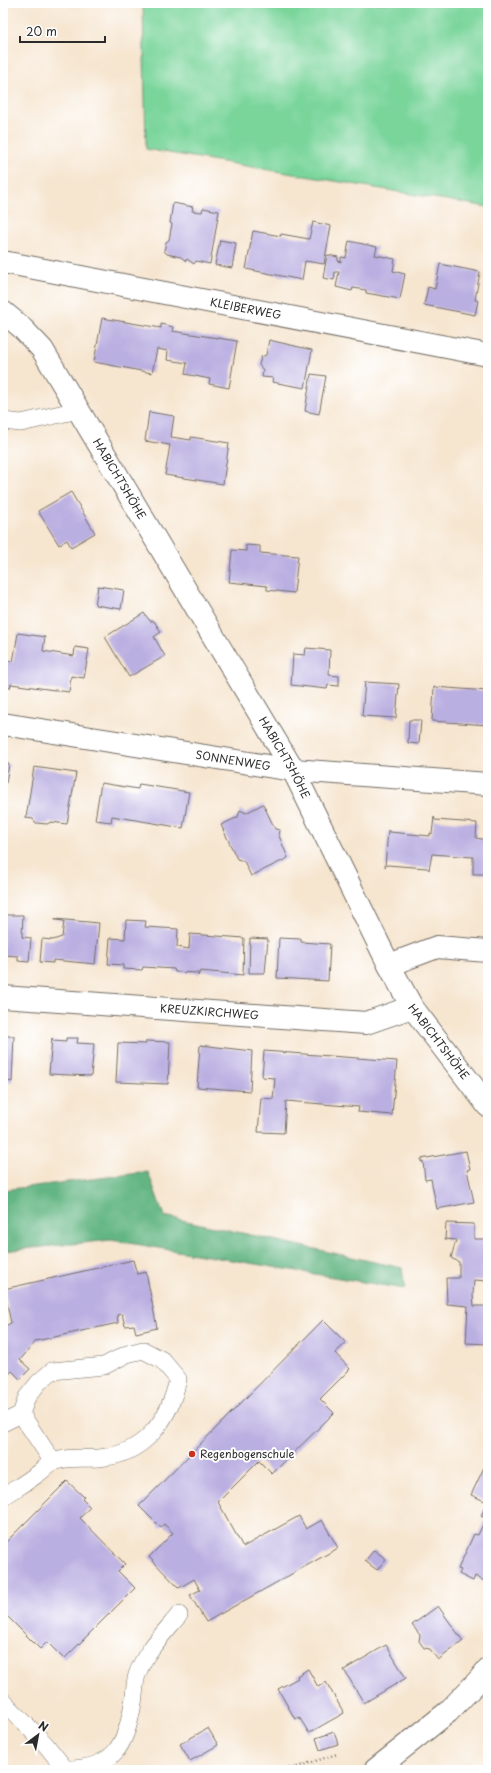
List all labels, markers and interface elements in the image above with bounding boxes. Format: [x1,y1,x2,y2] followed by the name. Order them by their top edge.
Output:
[20,18,105,44] scale bar
[26,22,57,40] text: 20 m
[209,293,283,323] street label: KLEIBERWEG
[89,435,151,522] street label: HABICHTSHÖHE
[255,713,315,801] street label: HABICHTSHÖHE
[194,746,272,774] street label: SONNENWEG
[160,999,259,1023] street label: KREUZKIRCHWEG
[404,1000,474,1083] street label: HABICHTSHÖHE
[200,1445,294,1462] place label: Regenbogenschule
[187,1449,197,1459] marker: Regenbogenschule
[18,1715,58,1755] north arrow
[35,1717,52,1736] text: N

